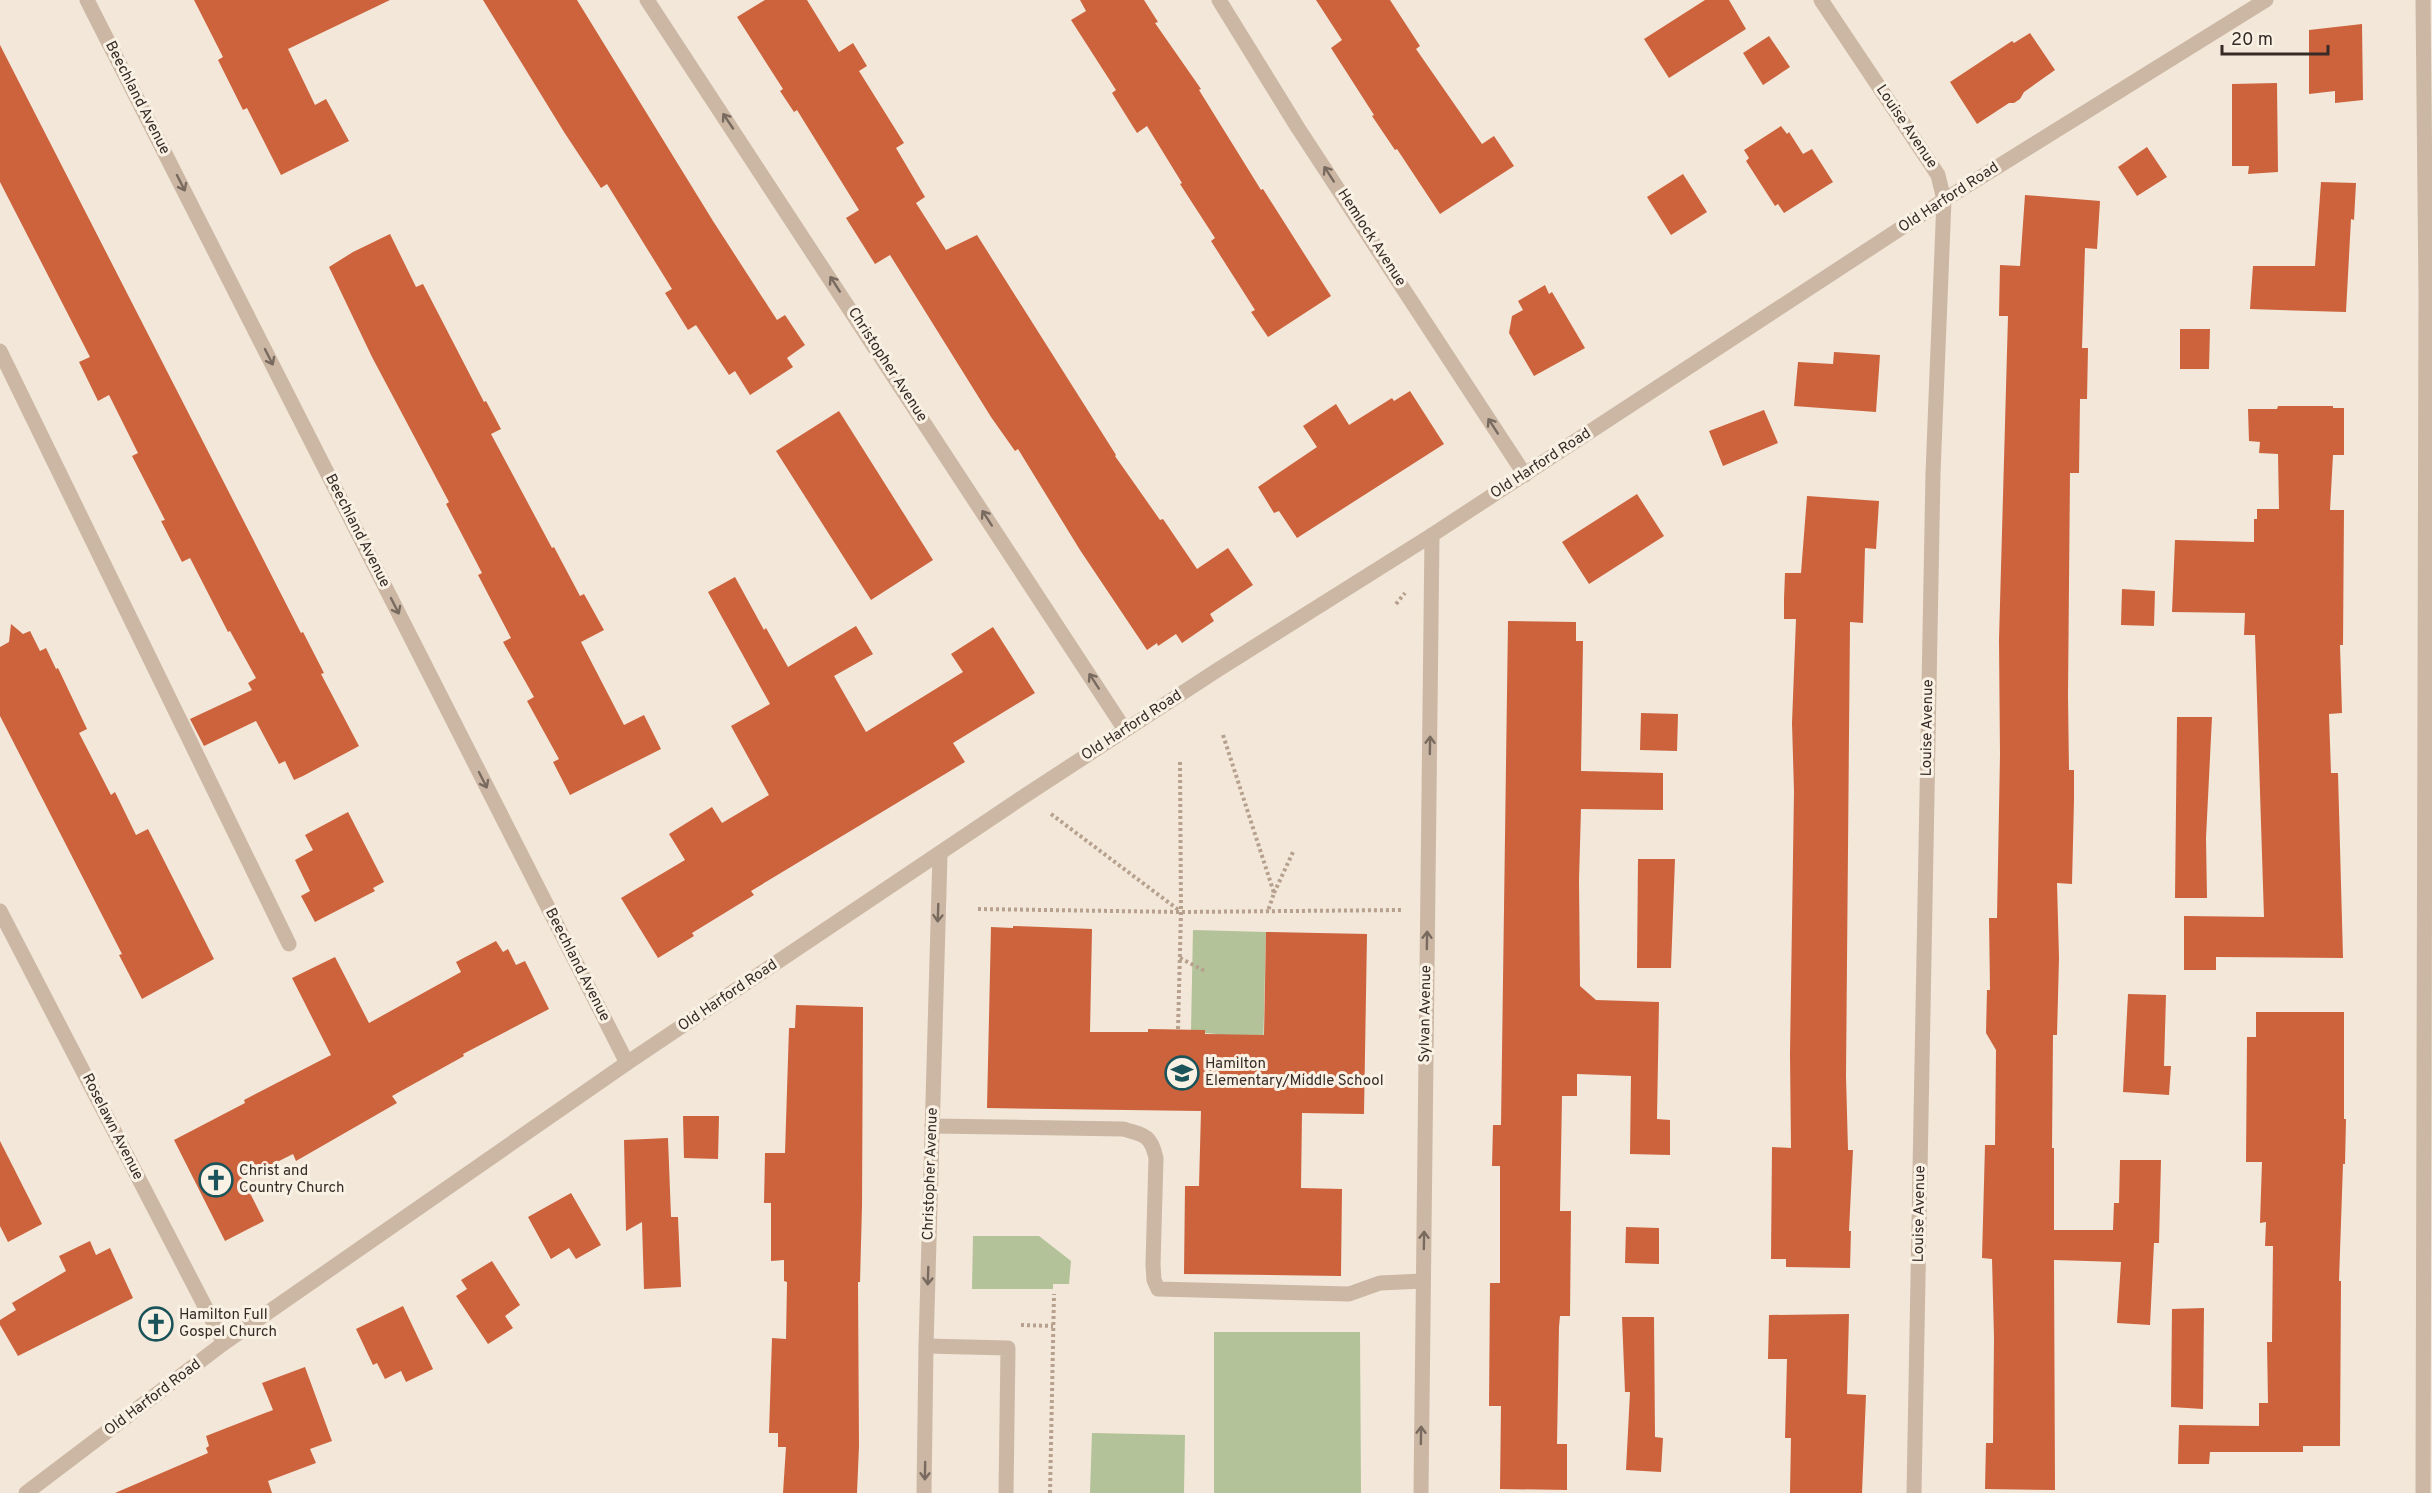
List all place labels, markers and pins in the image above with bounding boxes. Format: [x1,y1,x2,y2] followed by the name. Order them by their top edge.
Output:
[1164,1055,1200,1091] school or university icon: Hamilton Elementary/Middle School
[1205,1055,1384,1091] place label: Hamilton Elementary/Middle School
[198,1162,234,1198] church icon: Christ and Country Church
[239,1162,345,1198] place label: Christ and Country Church
[138,1306,174,1342] church icon: Hamilton Full Gospel Church
[179,1306,277,1342] place label: Hamilton Full Gospel Church

